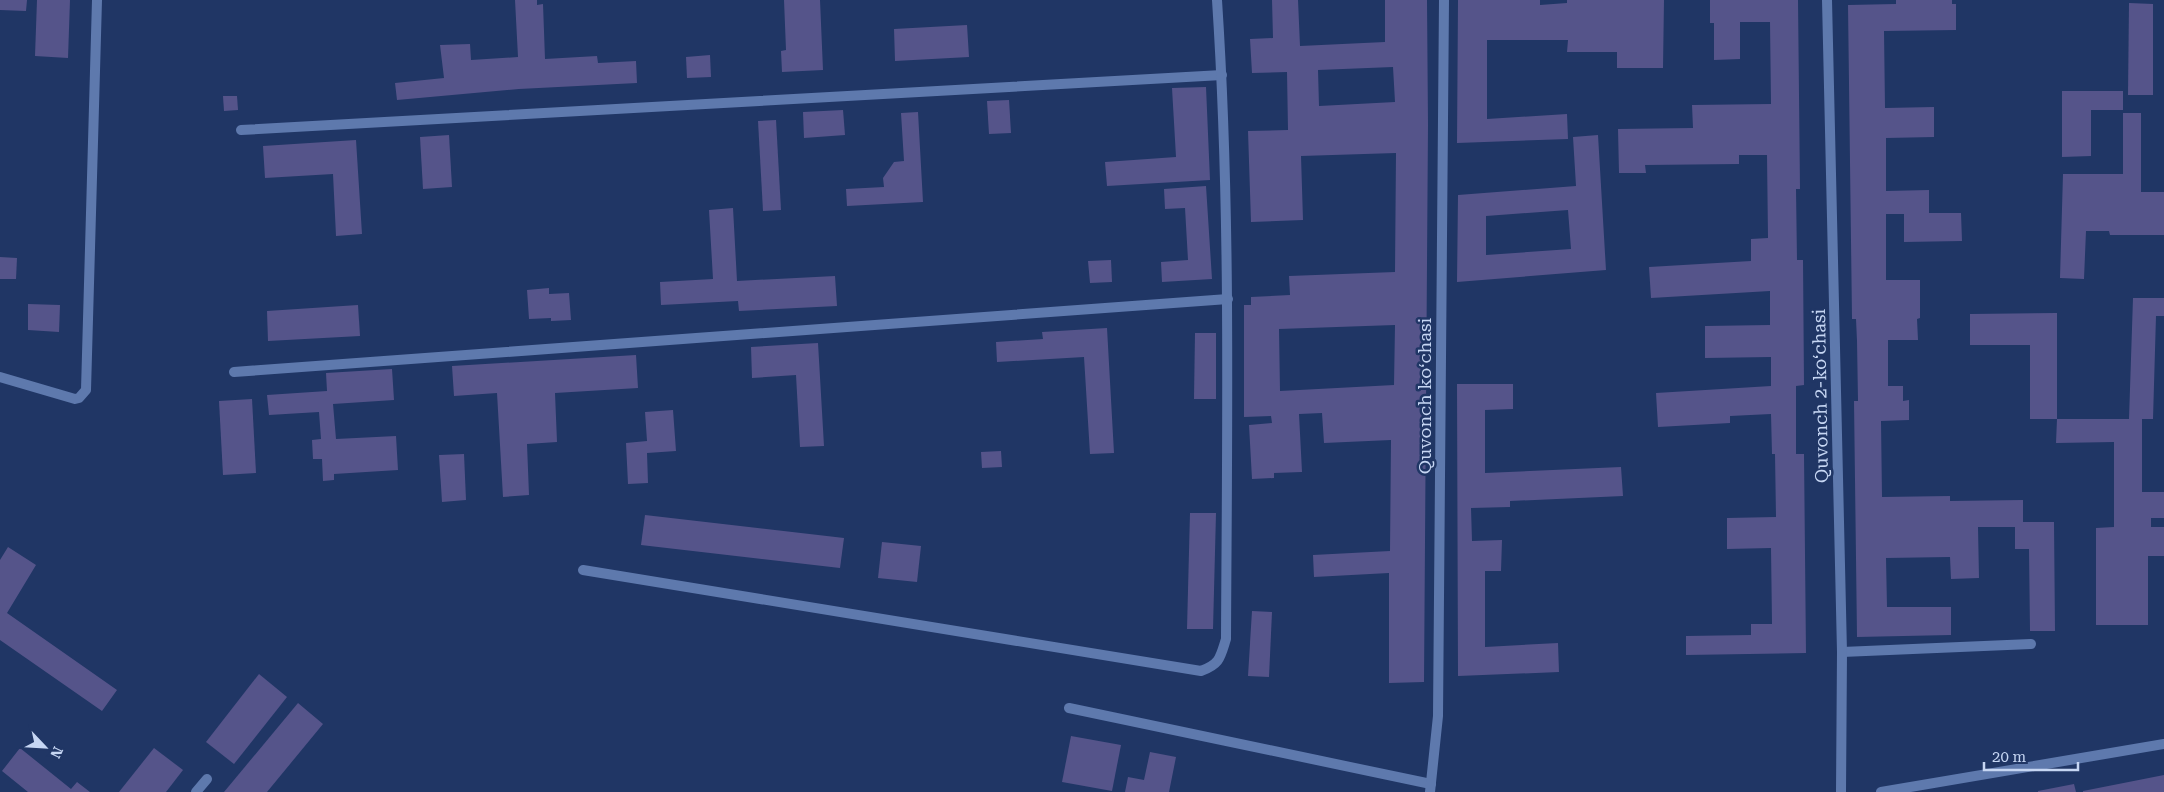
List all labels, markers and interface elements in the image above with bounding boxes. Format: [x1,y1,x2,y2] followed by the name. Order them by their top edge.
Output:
[1808,308,1832,483] street label: Quvonch 2-koʻchasi
[1414,318,1435,474] street label: Quvonch koʻchasi
[20,722,70,772] north arrow
[1984,740,2078,772] scale bar
[47,744,66,761] text: N
[1992,748,2027,766] text: 20 m

